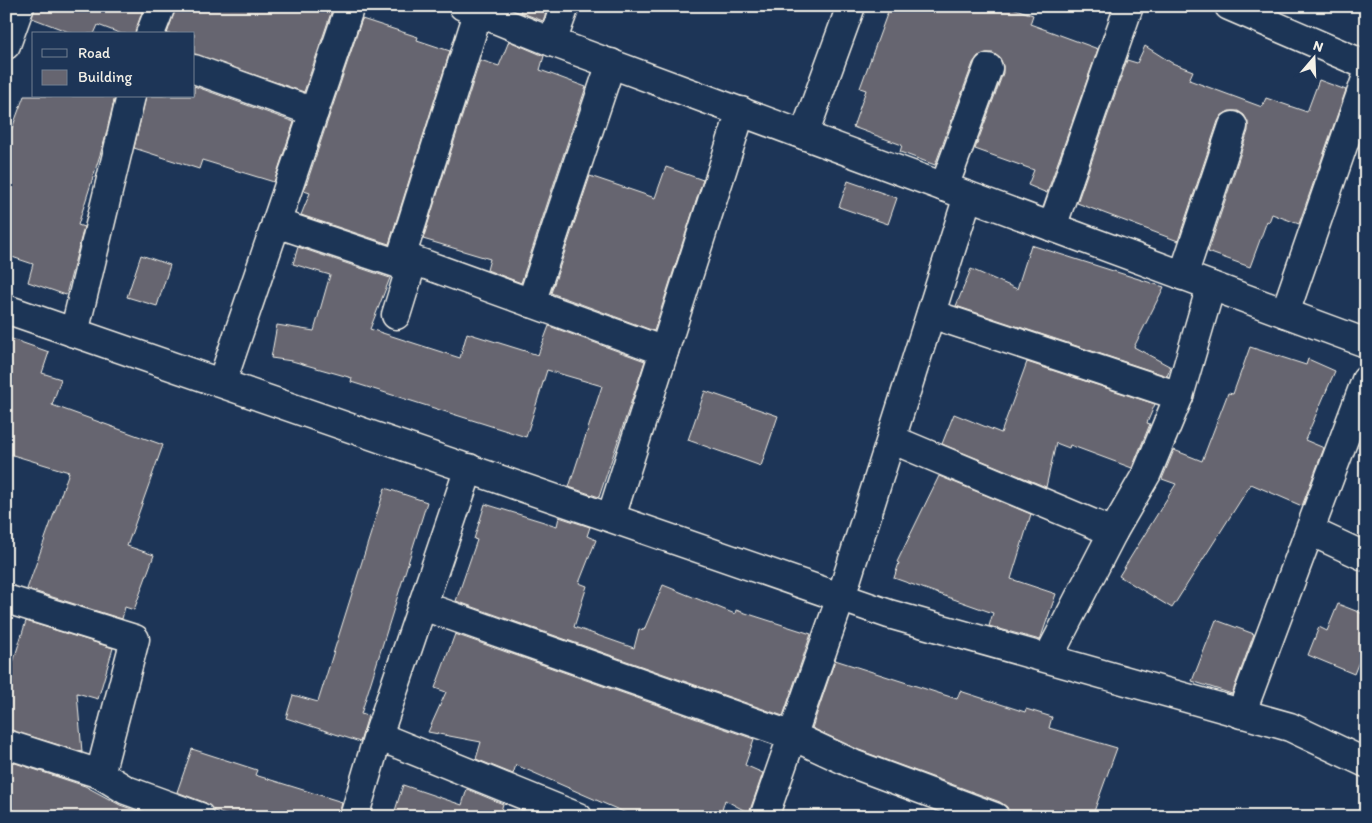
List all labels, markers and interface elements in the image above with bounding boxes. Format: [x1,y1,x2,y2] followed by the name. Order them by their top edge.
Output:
[32,32,195,98] legend
[1290,32,1340,82] north arrow
[1311,37,1325,56] text: N
[78,44,111,62] text: Road
[78,68,132,86] text: Building

